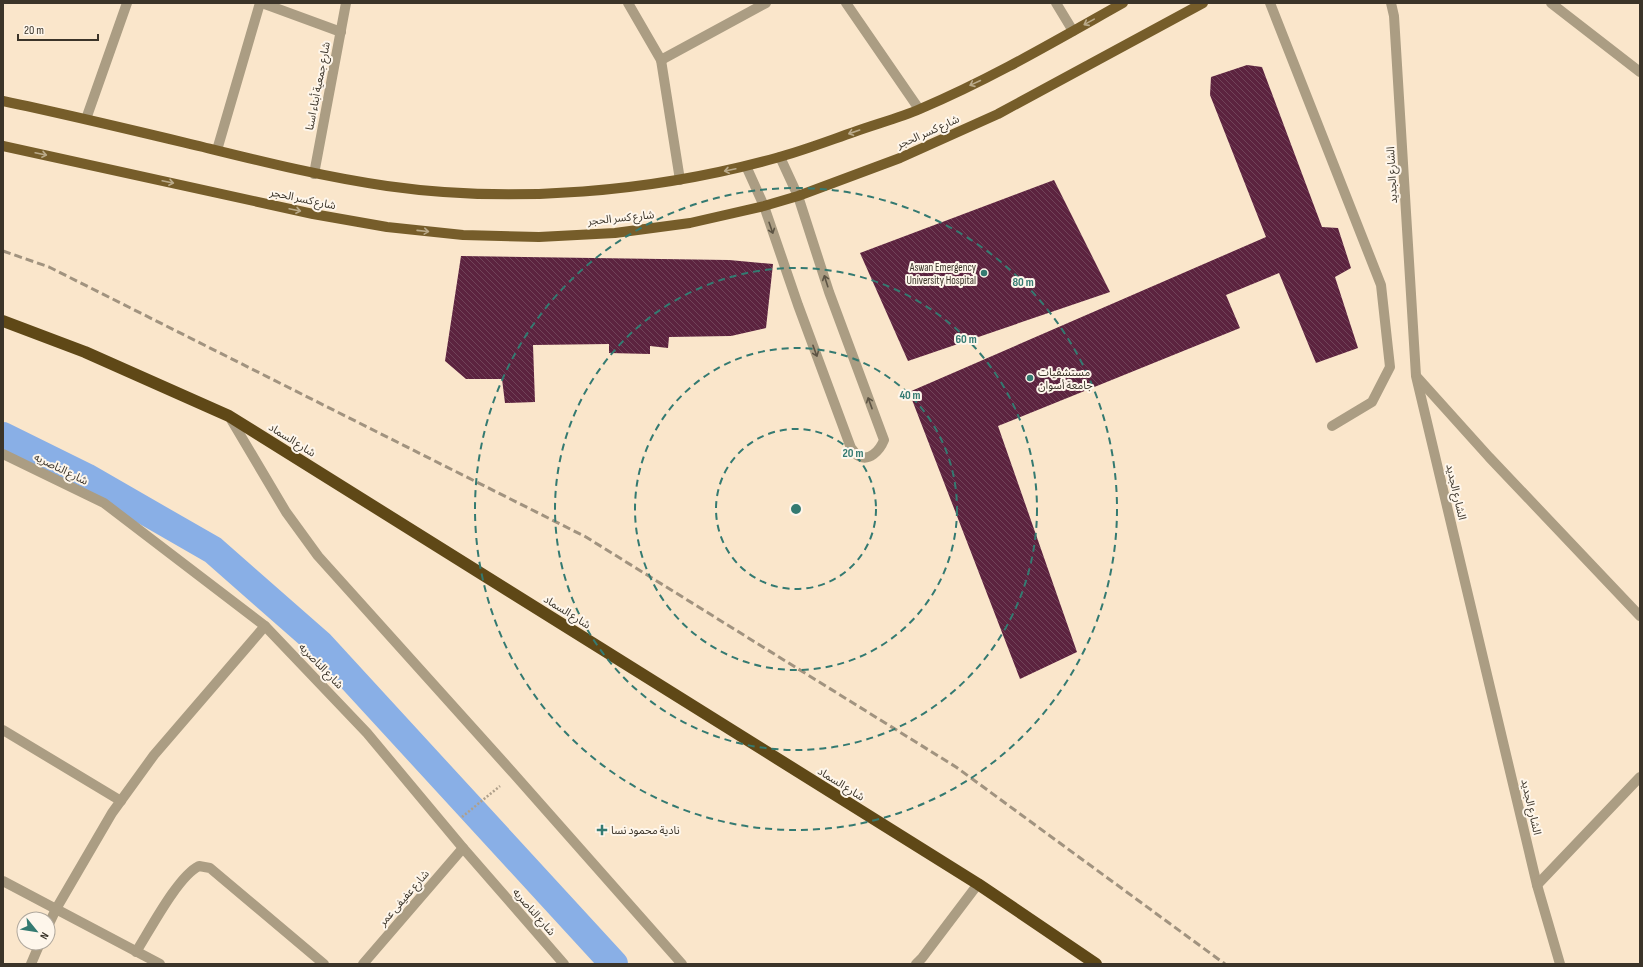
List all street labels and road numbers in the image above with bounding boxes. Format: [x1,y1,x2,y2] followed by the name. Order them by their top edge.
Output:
[303,40,334,132] street label: شارع جمعية أبناء اسنا
[894,112,962,153] street label: شارع كسر الحجر
[1384,146,1401,204] street label: الشارع الجديد
[268,185,337,213] street label: شارع كسر الحجر
[586,208,655,229] street label: شارع كسر الحجر
[266,420,318,461] street label: شارع السماد
[32,450,90,489] street label: شارع الناصريه
[1442,463,1469,521] street label: الشارع الجديد
[541,592,593,633] street label: شارع السماد
[295,641,346,692] street label: شارع الناصريه
[815,764,867,805] street label: شارع السماد
[1517,778,1544,836] street label: الشارع الجديد
[376,867,433,930] street label: شارع عفيفى عمر
[509,886,558,939] street label: شارع الناصريه

